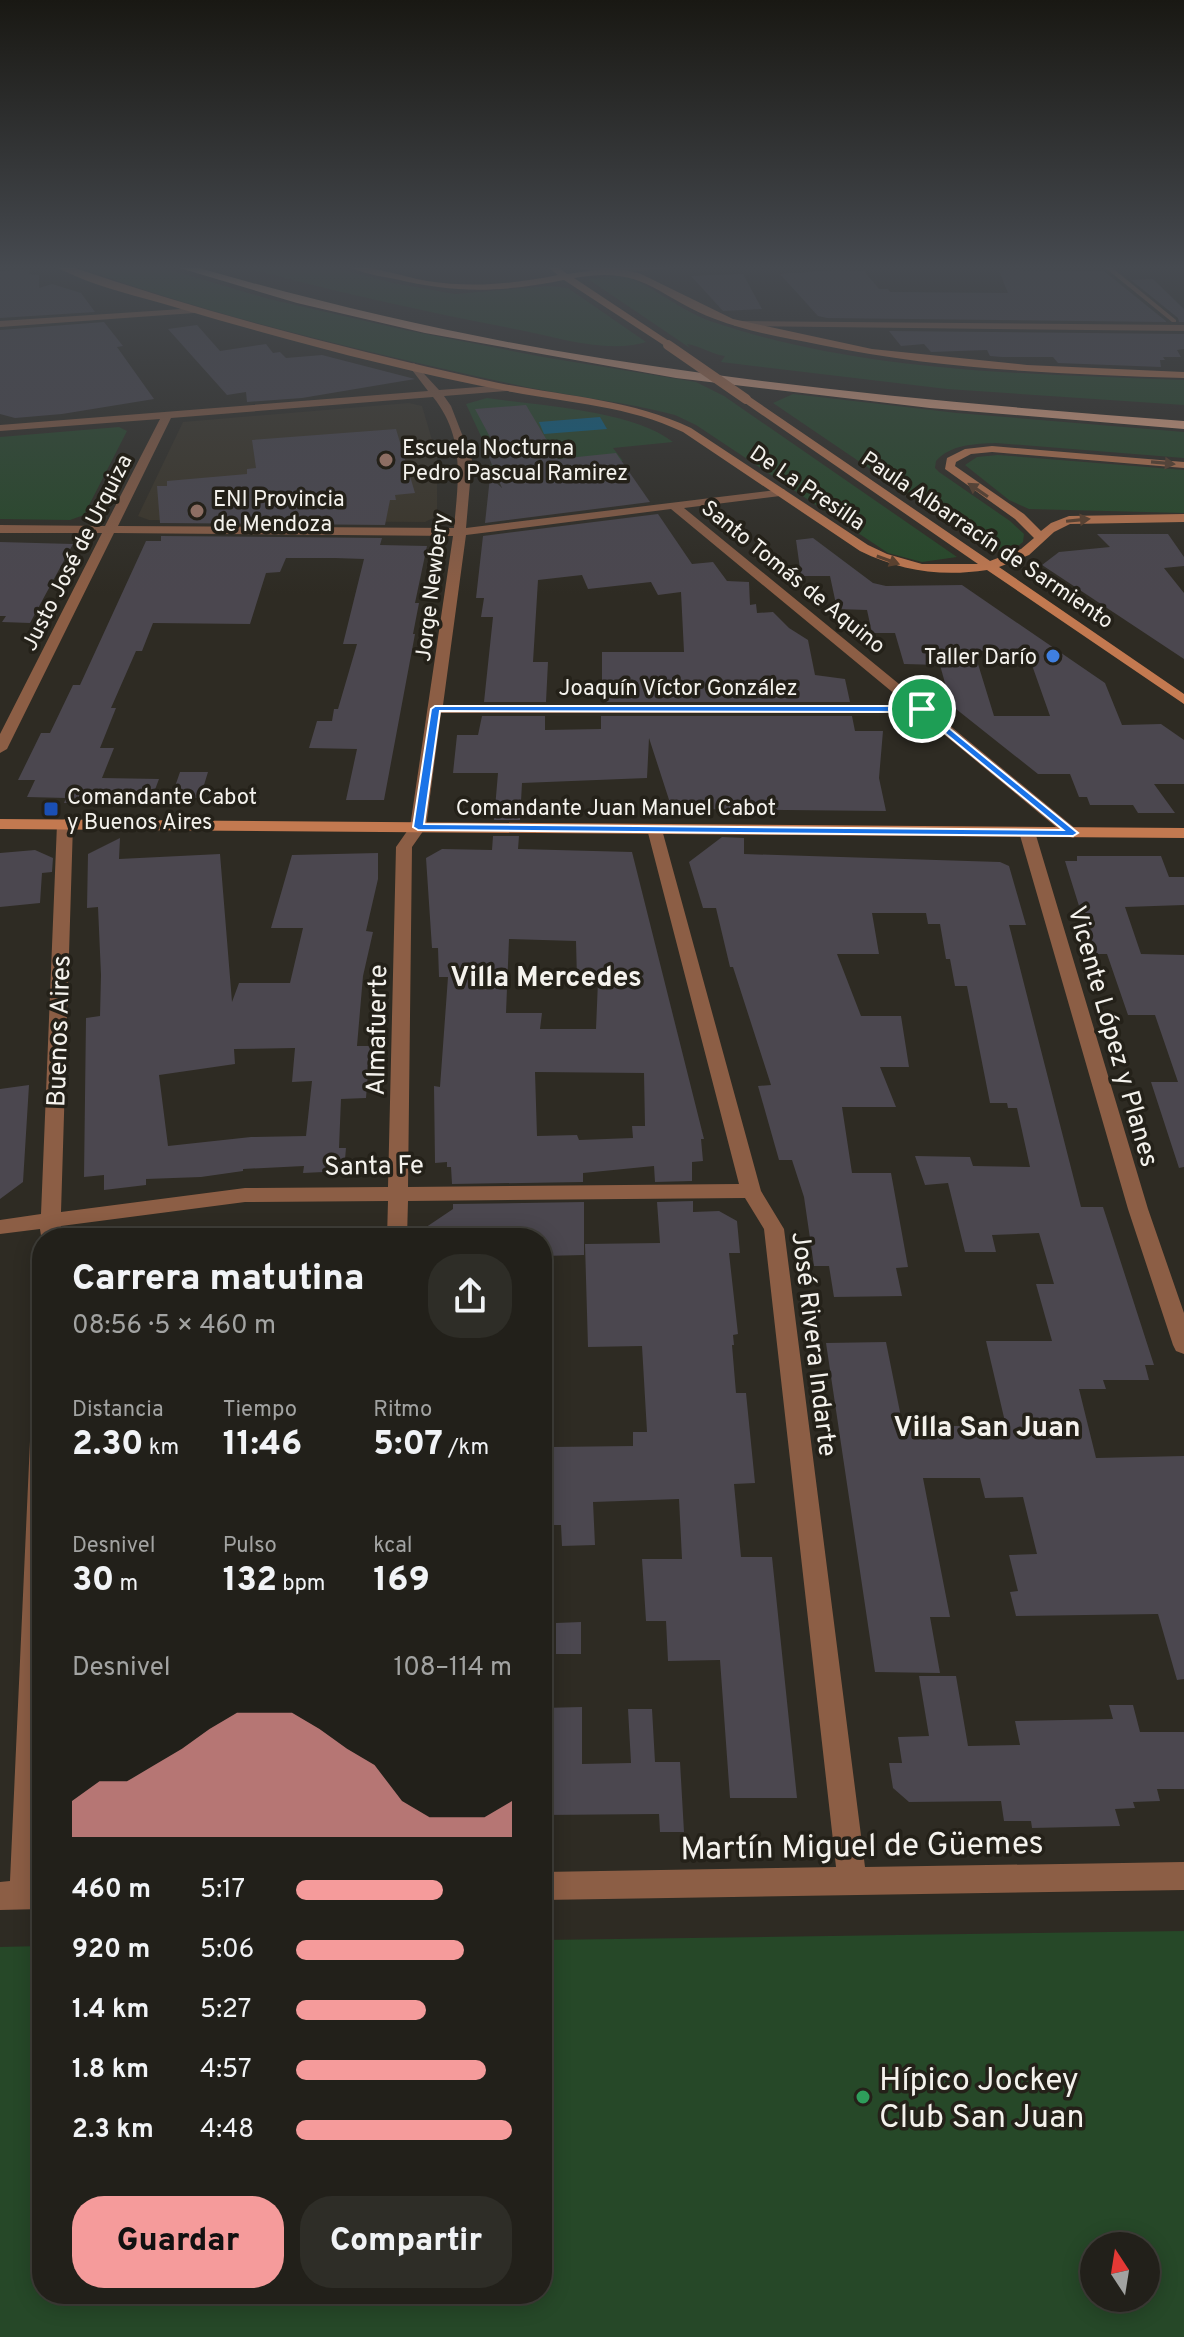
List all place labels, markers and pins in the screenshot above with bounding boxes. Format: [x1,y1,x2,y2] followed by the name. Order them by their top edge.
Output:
[402,436,628,488] place label: Escuela Nocturna Pedro Pascual Ramirez
[377,451,395,469] marker: Escuela Nocturna Pedro Pascual Ramirez
[213,487,345,539] place label: ENI Provincia de Mendoza
[188,502,206,520] marker: ENI Provincia de Mendoza
[924,645,1037,672] place label: Taller Darío
[1044,647,1062,665] marker: Taller Darío
[888,675,956,743] pin
[67,785,257,837] place label: Comandante Cabot y Buenos Aires
[42,800,60,818] marker: Comandante Cabot y Buenos Aires
[879,2062,1085,2139] place label: Hípico Jockey Club San Juan
[854,2088,872,2106] marker: Hípico Jockey Club San Juan

